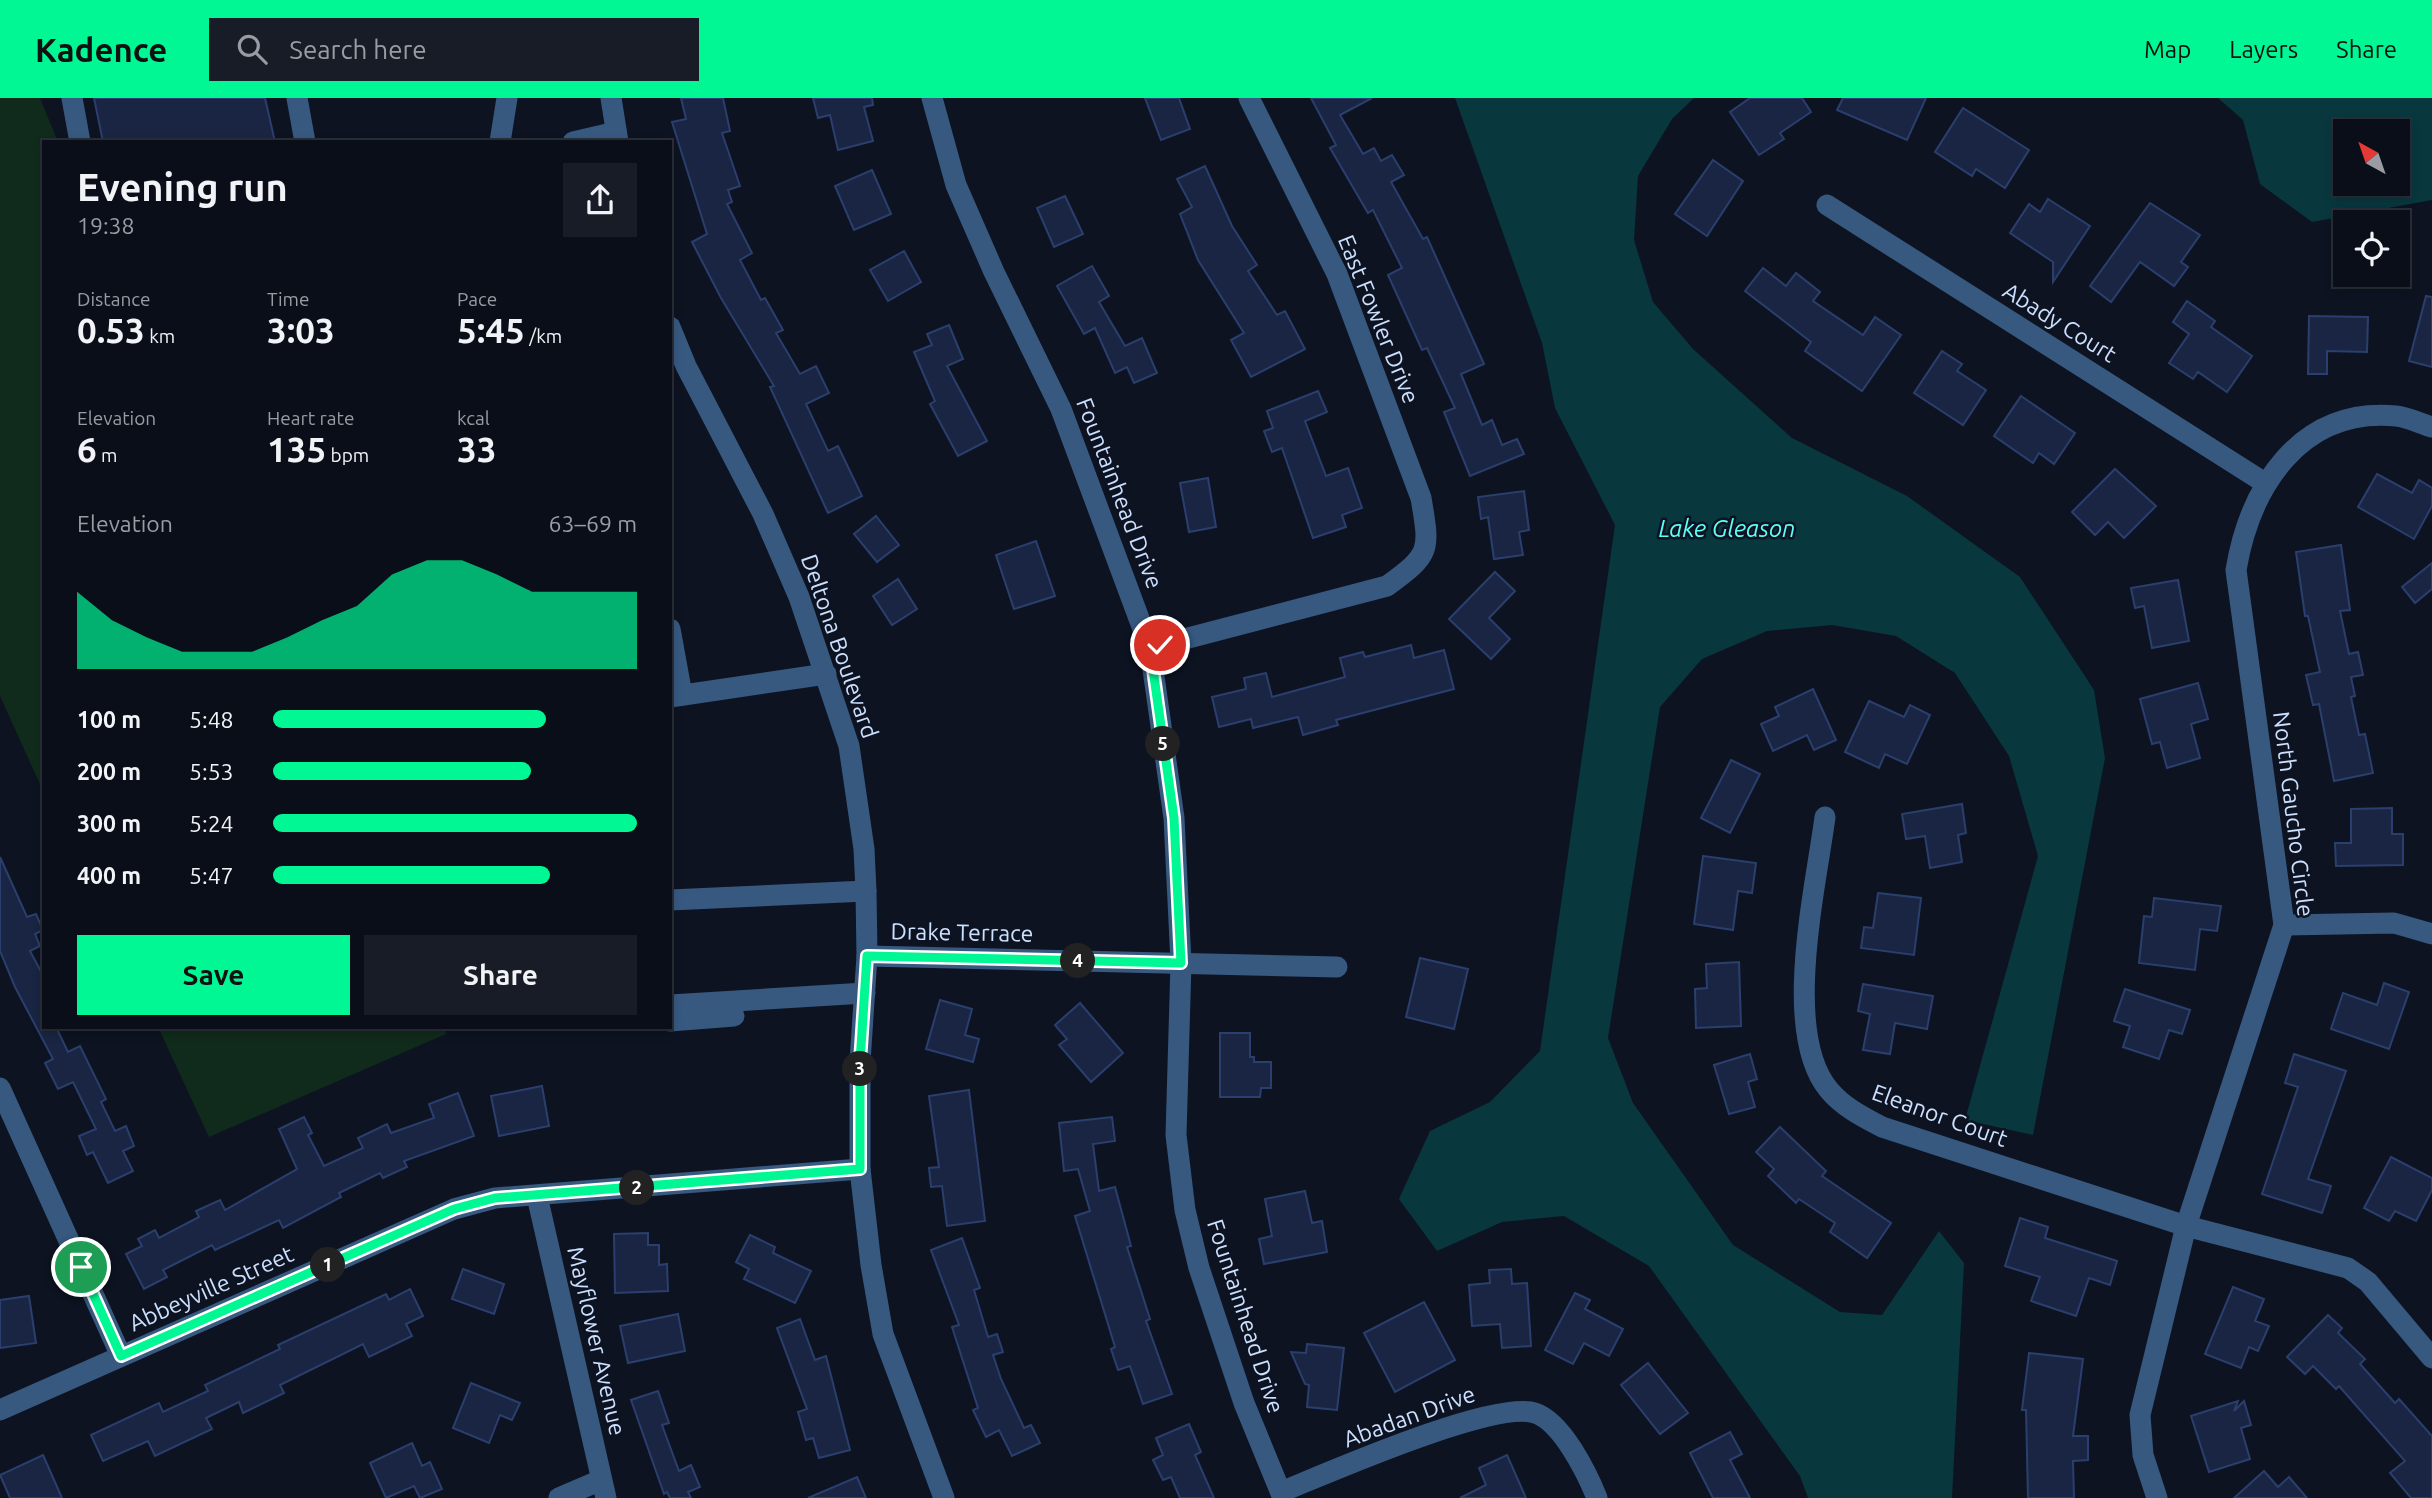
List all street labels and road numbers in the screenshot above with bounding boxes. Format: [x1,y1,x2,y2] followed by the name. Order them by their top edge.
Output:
[1334,231,1424,407] street label: East Fowler Drive
[1999,277,2121,367] street label: Abady Court
[1072,394,1168,592] street label: Fountainhead Drive
[797,551,883,741] street label: Deltona Boulevard
[2269,710,2319,918] street label: North Gaucho Circle
[890,918,1034,946] street label: Drake Terrace
[1869,1079,2011,1151] street label: Eleanor Court
[1203,1216,1289,1416] street label: Fountainhead Drive
[125,1241,297,1335] street label: Abbeyville Street
[563,1244,631,1438] street label: Mayflower Avenue
[1340,1381,1478,1451] street label: Abadan Drive

